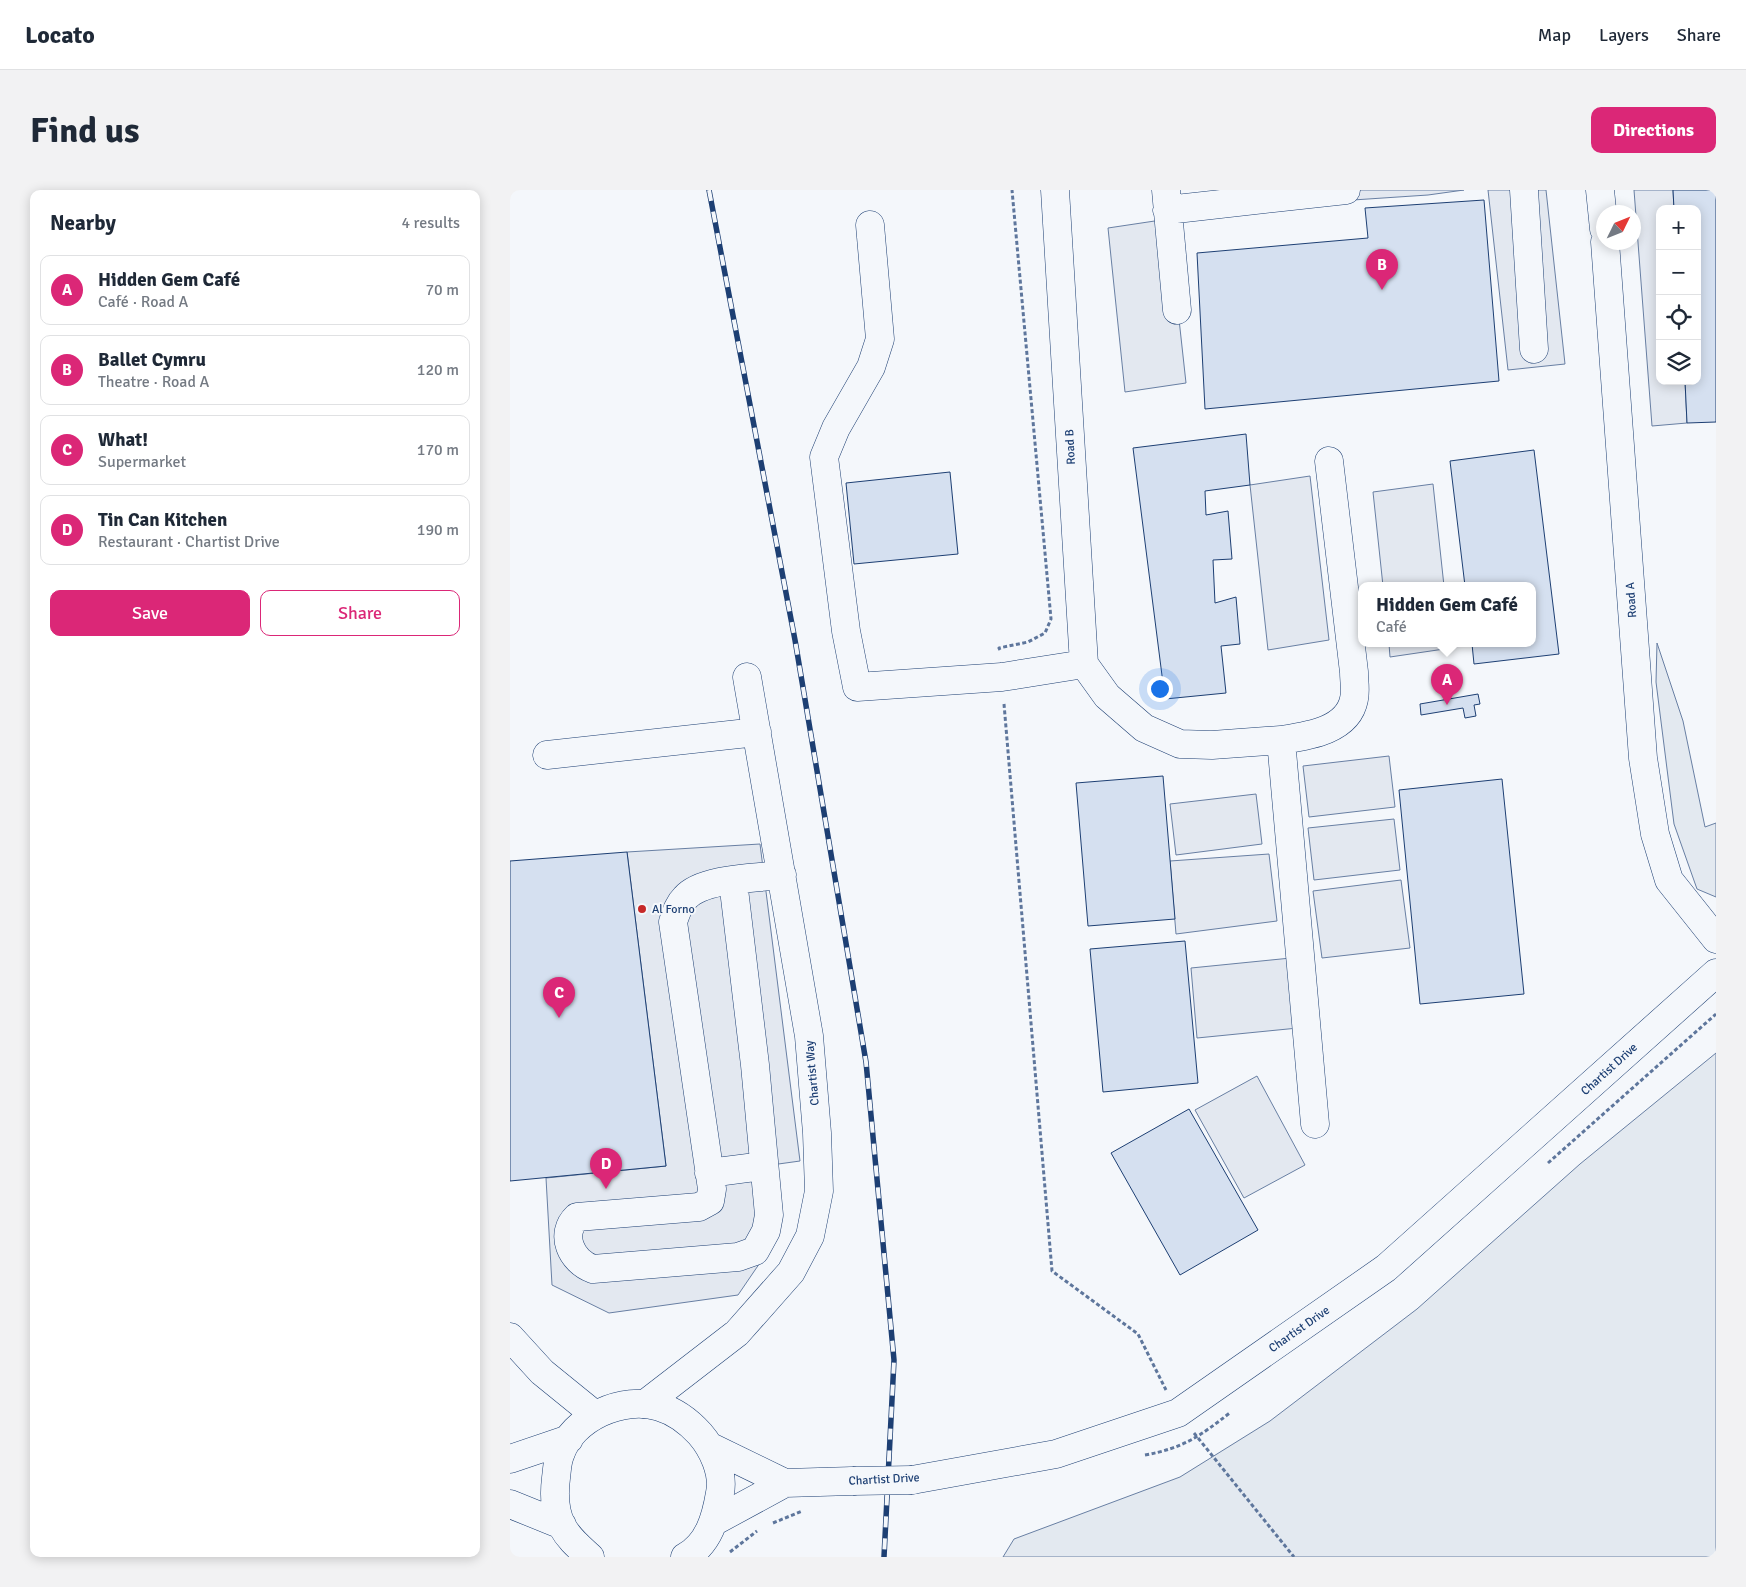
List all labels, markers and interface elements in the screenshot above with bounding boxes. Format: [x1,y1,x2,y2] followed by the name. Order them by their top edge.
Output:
[25,20,95,50] text: Locato
[1538,24,1571,46] text: Map
[1599,24,1649,46] text: Layers
[1677,24,1721,46] text: Share
[1591,107,1716,153] button: Directions
[30,109,140,152] text: Find us
[1596,205,1641,250] north arrow
[1656,205,1701,385] map controls
[1656,205,1701,250] button: +
[50,210,116,236] text: Nearby
[401,213,460,233] text: 4 results
[1366,249,1398,290] pin: B
[1656,250,1701,295] button: −
[98,268,240,292] text: Hidden Gem Café
[62,280,72,300] text: A
[425,280,459,300] text: 70 m
[98,292,188,312] text: Café · Road A
[1656,295,1701,340] button: locate
[1656,340,1701,385] button: layers
[98,348,206,372] text: Ballet Cymru
[62,360,72,380] text: B
[417,360,459,380] text: 120 m
[98,372,209,392] text: Theatre · Road A
[98,428,148,452] text: What!
[1062,429,1079,465] street label: Road B
[62,440,72,460] text: C
[417,440,459,460] text: 170 m
[98,452,186,472] text: Supermarket
[98,508,227,532] text: Tin Can Kitchen
[62,520,72,540] text: D
[417,520,459,540] text: 190 m
[98,532,280,552] text: Restaurant · Chartist Drive
[1623,581,1640,618] street label: Road A
[1358,582,1536,647] popup
[50,590,250,636] button: Save
[260,590,460,636] button: Share
[1376,593,1518,617] text: Hidden Gem Café
[1376,617,1407,637] text: Café
[1431,664,1463,705] pin: A
[1147,676,1173,702] your location
[652,902,695,917] place label: Al Forno
[636,903,648,915] marker: Al Forno
[543,977,575,1018] pin: C
[802,1039,823,1106] street label: Chartist Way
[1578,1040,1641,1099] street label: Chartist Drive
[590,1148,622,1189] pin: D
[1266,1303,1333,1356] street label: Chartist Drive
[848,1470,920,1489] street label: Chartist Drive

